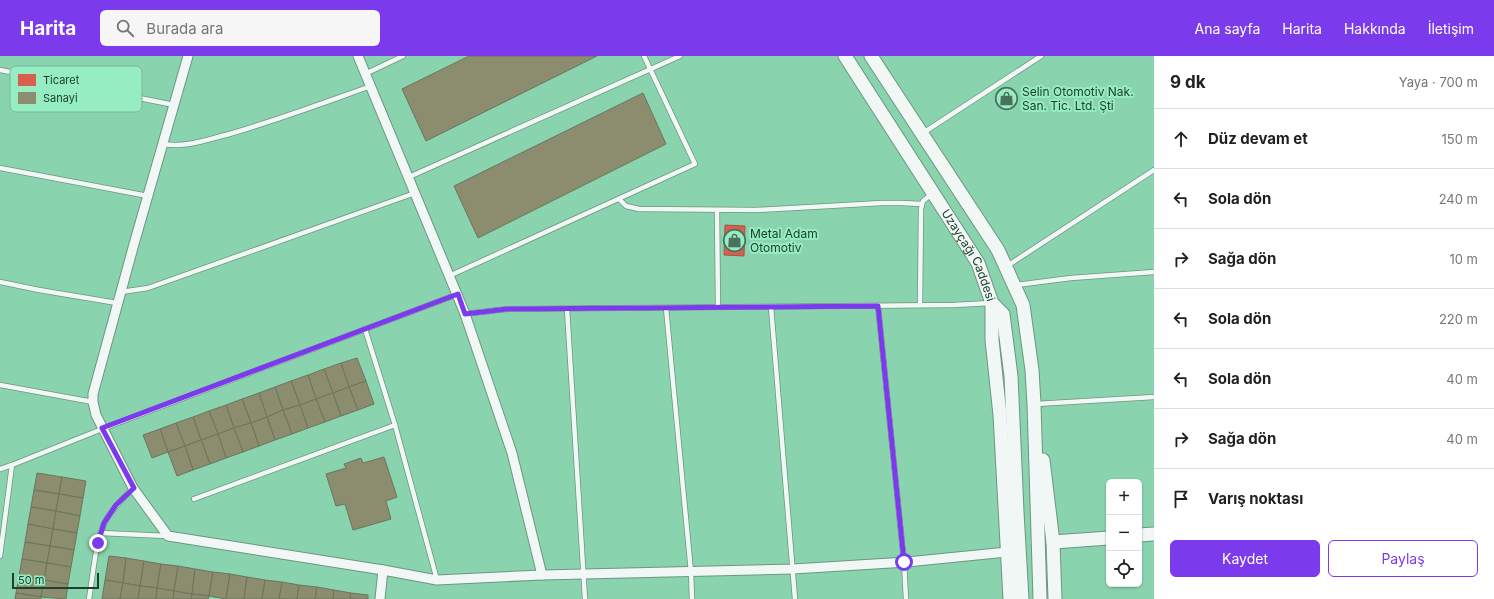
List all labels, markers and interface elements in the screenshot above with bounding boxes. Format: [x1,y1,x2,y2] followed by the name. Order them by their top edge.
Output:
[100,10,380,46] search box
[20,17,76,40] text: Harita
[114,17,136,39] icon: search
[146,19,223,38] text: Burada ara
[1195,20,1260,37] text: Ana sayfa
[1282,20,1322,37] text: Harita
[1344,20,1406,37] text: Hakkında
[1428,20,1474,37] text: İletişim
[10,66,142,112] legend
[1170,72,1206,92] text: 9 dk
[43,73,80,87] text: Ticaret
[1399,74,1478,90] text: Yaya · 700 m
[1022,84,1134,113] place label: Selin Otomotiv Nak. San. Tic. Ltd. Şti
[994,86,1020,112] shop icon: Selin Otomotiv Nak. San. Tic. Ltd. Şti
[43,91,78,105] text: Sanayi
[1170,128,1192,150] icon: ahead
[1208,129,1308,148] text: Düz devam et
[1442,131,1478,147] text: 150 m
[1170,188,1192,210] icon: left
[1208,189,1271,208] text: Sola dön
[1439,191,1478,207] text: 240 m
[938,206,999,303] street label: Uzayçağı Caddesi
[750,226,818,255] place label: Metal Adam Otomotiv
[721,228,747,254] shop icon: Metal Adam Otomotiv
[1170,248,1192,270] icon: right
[1208,249,1276,268] text: Sağa dön
[1449,251,1478,267] text: 10 m
[1170,308,1192,330] icon: left
[1208,309,1271,328] text: Sola dön
[1439,311,1478,327] text: 220 m
[1170,368,1192,390] icon: left
[1208,369,1271,388] text: Sola dön
[1446,371,1478,387] text: 40 m
[1170,428,1192,450] icon: right
[1208,429,1276,448] text: Sağa dön
[1446,431,1478,447] text: 40 m
[1106,479,1142,587] map controls
[1106,479,1142,515] button: +
[1170,488,1192,510] icon: arrive
[1208,489,1303,508] text: Varış noktası
[1106,515,1142,551] button: −
[89,534,107,552] route end
[1170,540,1320,577] button: Kaydet
[1328,540,1478,577] button: Paylaş
[1106,551,1142,587] button: locate
[895,553,913,571] route start
[12,571,99,590] scale bar
[18,573,44,587] text: 50 m

